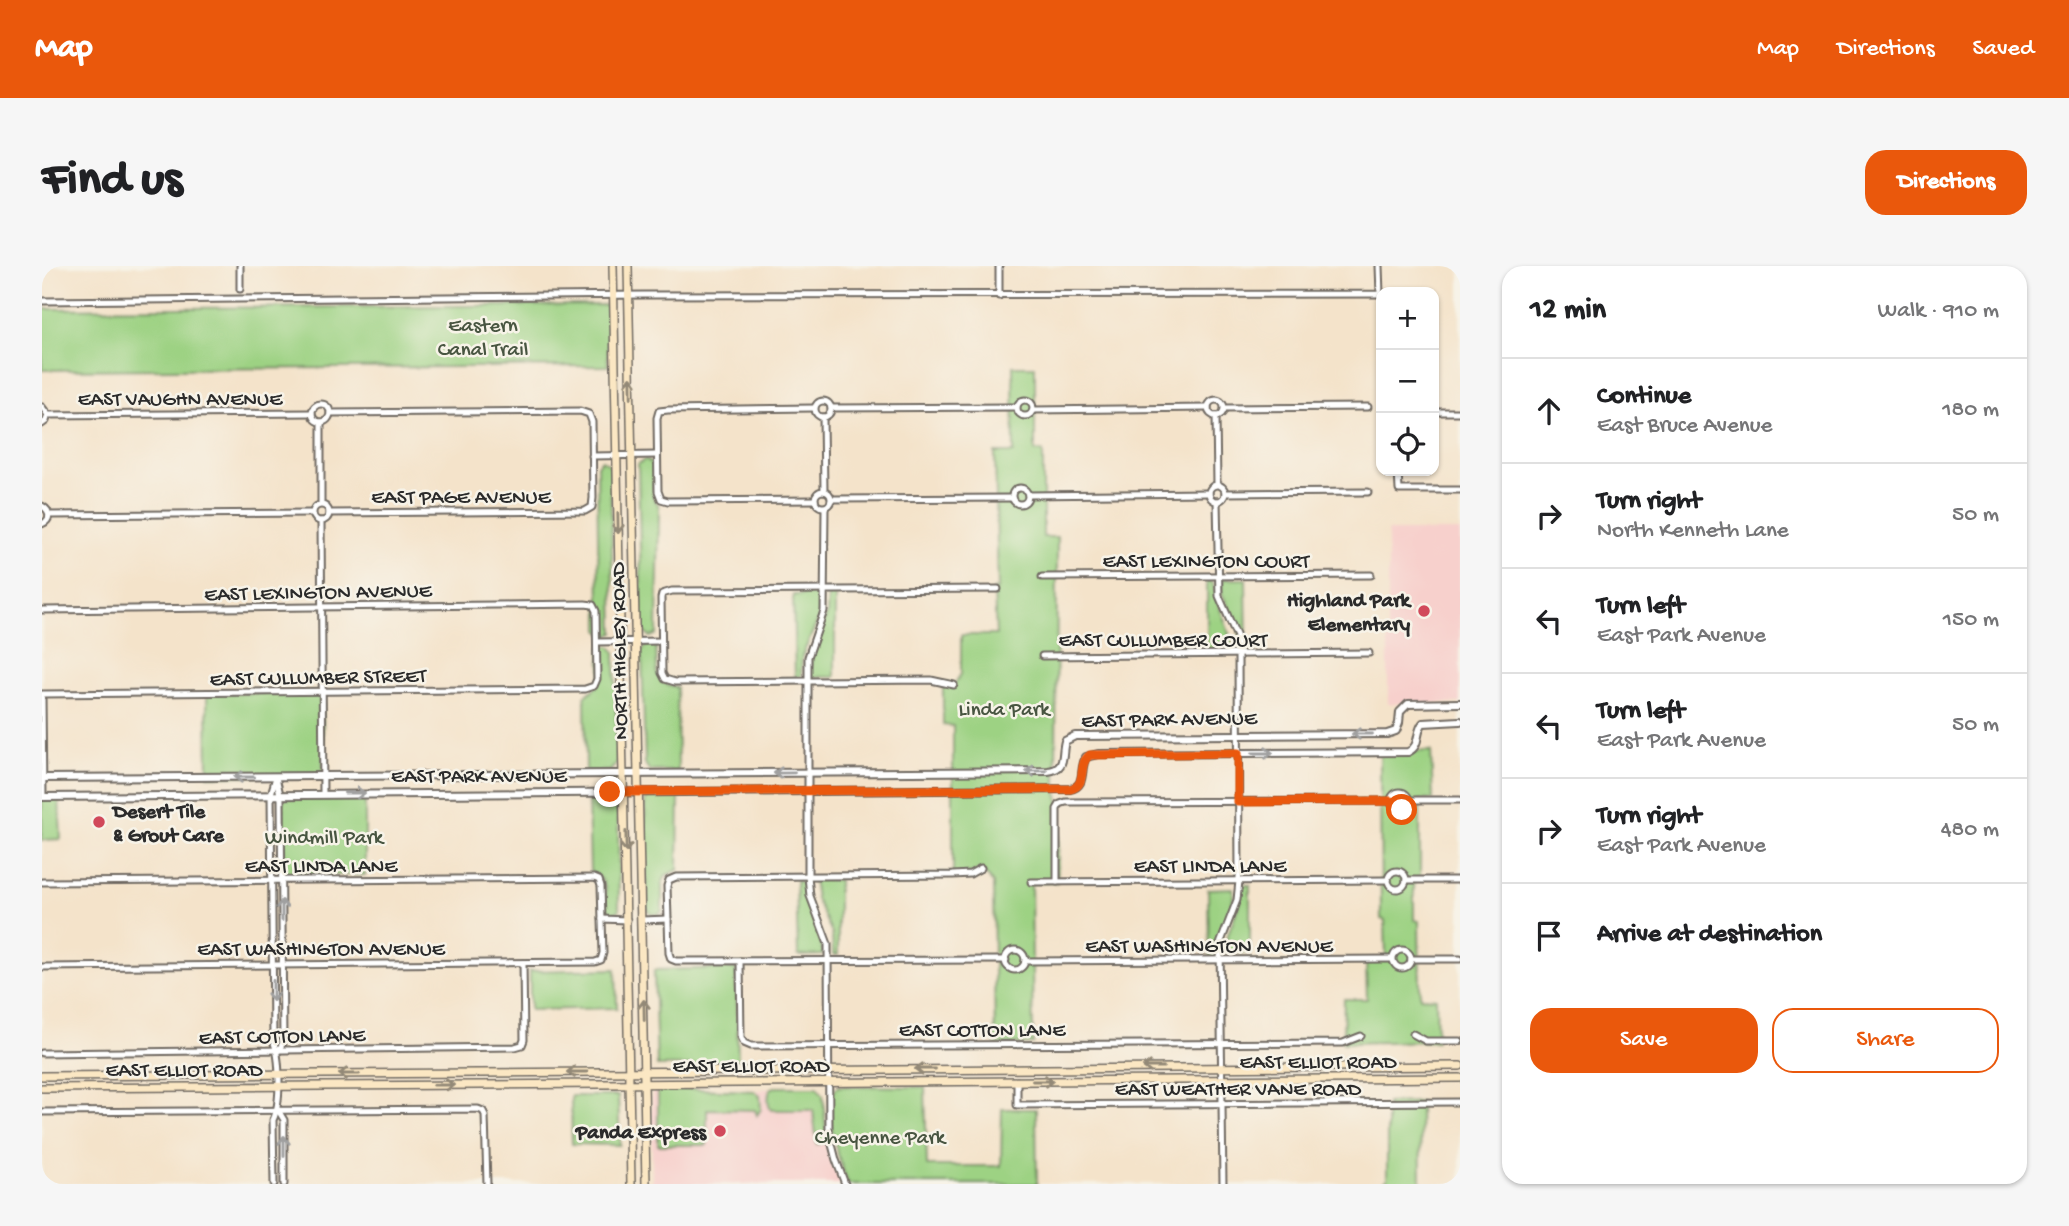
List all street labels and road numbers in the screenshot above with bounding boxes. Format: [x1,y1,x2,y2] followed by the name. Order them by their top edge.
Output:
[78,389,283,414] street label: EAST VAUGHN AVENUE
[371,487,552,512] street label: EAST PAGE AVENUE
[1103,551,1310,576] street label: EAST LEXINGTON COURT
[607,561,636,740] street label: NORTH HIGLEY ROAD
[204,580,433,609] street label: EAST LEXINGTON AVENUE
[1059,630,1268,655] street label: EAST CULLUMBER COURT
[210,665,428,694] street label: EAST CULLUMBER STREET
[1081,707,1258,736] street label: EAST PARK AVENUE
[391,766,568,791] street label: EAST PARK AVENUE
[245,856,398,881] street label: EAST LINDA LANE
[1134,856,1287,881] street label: EAST LINDA LANE
[1085,936,1334,961] street label: EAST WASHINGTON AVENUE
[197,939,446,964] street label: EAST WASHINGTON AVENUE
[899,1020,1066,1045] street label: EAST COTTON LANE
[199,1025,367,1052] street label: EAST COTTON LANE
[1239,1052,1397,1077] street label: EAST ELLIOT ROAD
[672,1056,830,1081] street label: EAST ELLIOT ROAD
[105,1060,263,1085] street label: EAST ELLIOT ROAD
[1115,1079,1361,1104] street label: EAST WEATHER VANE ROAD

